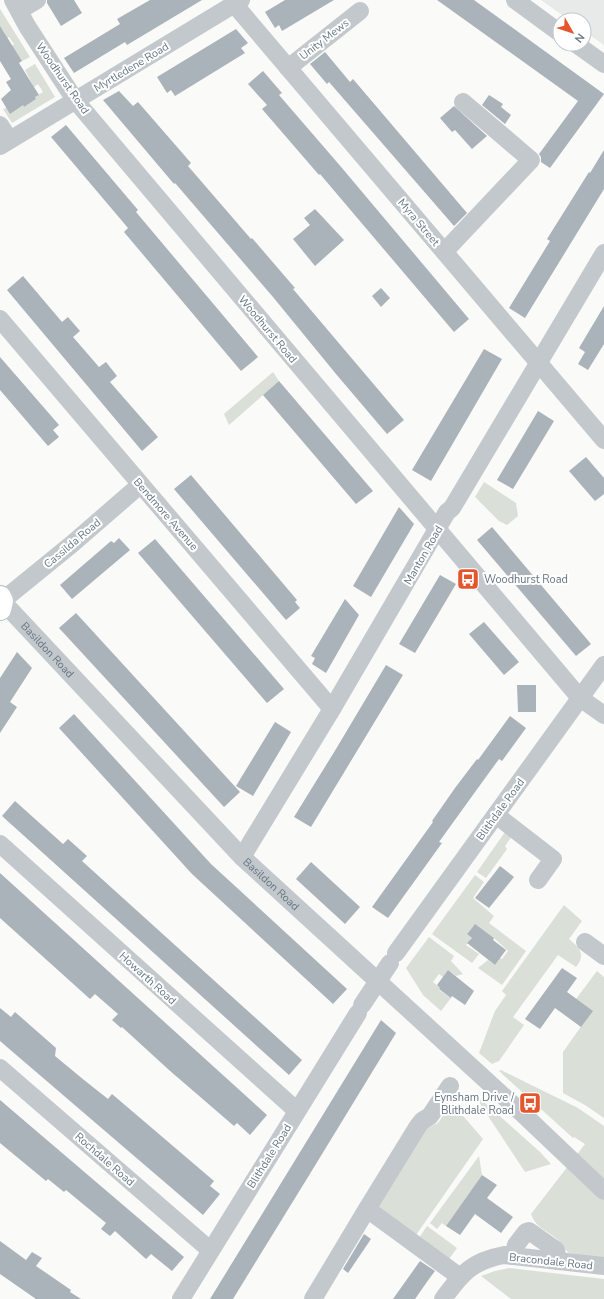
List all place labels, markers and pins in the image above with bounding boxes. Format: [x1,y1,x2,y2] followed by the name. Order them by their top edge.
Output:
[455,566,481,592] bus stop icon: Woodhurst Road
[484,572,568,587] place label: Woodhurst Road
[434,1090,515,1118] place label: Eynsham Drive / Blithdale Road
[517,1090,543,1116] bus stop icon: Eynsham Drive / Blithdale Road

